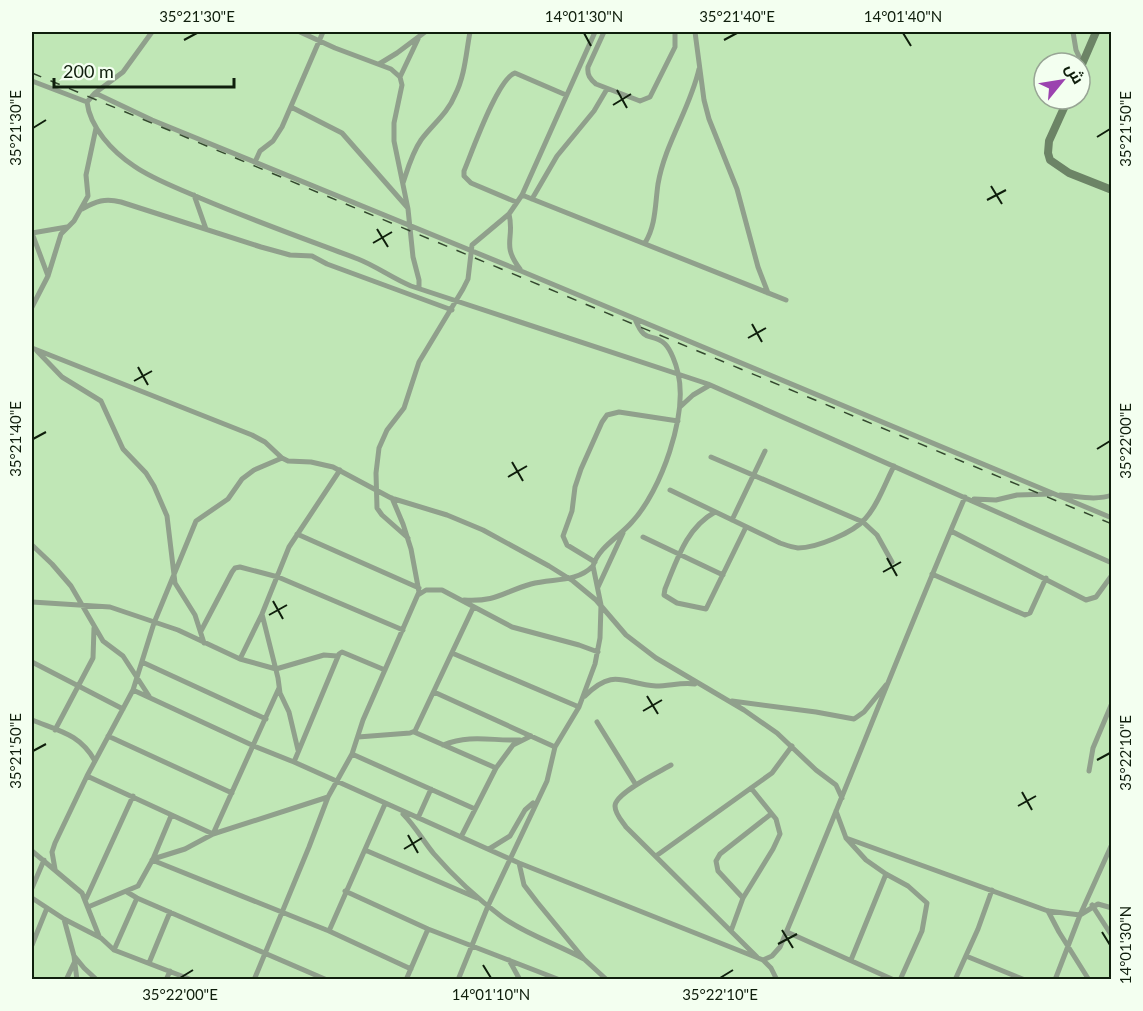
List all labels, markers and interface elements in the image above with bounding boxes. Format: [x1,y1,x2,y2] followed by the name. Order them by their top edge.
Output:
[159,7,235,25] text: 35°21'30"E
[545,7,623,25] text: 14°01'30"N
[699,7,775,25] text: 35°21'40"E
[864,7,942,25] text: 14°01'40"N
[54,51,234,89] scale bar
[1032,51,1092,111] north arrow
[63,60,114,82] text: 200 m
[1061,60,1089,87] text: ش
[6,90,24,166] text: 35°21'30"E
[1116,91,1134,167] text: 35°21'50"E
[6,401,24,477] text: 35°21'40"E
[1116,403,1134,479] text: 35°22'00"E
[6,713,24,789] text: 35°21'50"E
[1116,715,1134,791] text: 35°22'10"E
[1116,906,1134,984] text: 14°01'30"N
[142,985,218,1003] text: 35°22'00"E
[452,985,530,1003] text: 14°01'10"N
[682,985,758,1003] text: 35°22'10"E

